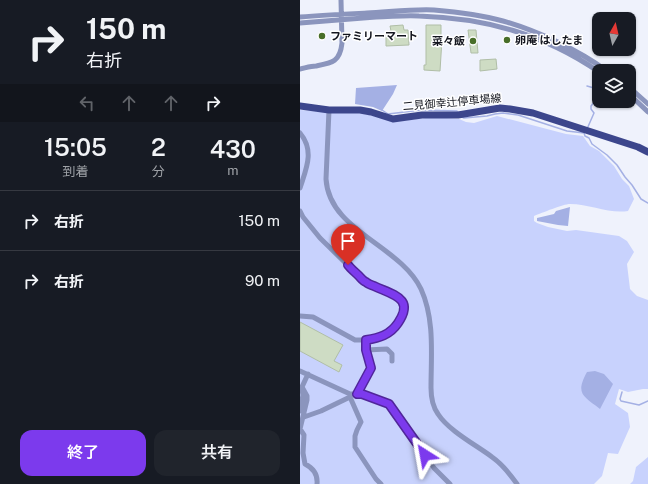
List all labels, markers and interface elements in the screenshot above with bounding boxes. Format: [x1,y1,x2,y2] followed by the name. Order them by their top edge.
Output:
[86,12,166,45] text: 150 m
[592,12,636,56] north arrow
[592,12,636,108] map controls
[20,16,72,68] icon: right
[330,30,418,42] place label: ファミリーマート
[317,31,327,41] marker: ファミリーマート
[515,34,583,46] place label: 卵庵 はしたま
[432,35,465,47] place label: 菜々飯
[502,35,512,45] marker: 卵庵 はしたま
[468,36,478,46] marker: 菜々飯
[86,50,122,71] text: 右折
[592,64,636,108] button: layers
[76,92,98,114] icon: left
[118,92,140,114] icon: ahead
[160,92,182,114] icon: ahead
[202,92,224,114] icon: right
[402,92,502,112] street label: 二見御幸辻停車場線
[44,133,107,161] text: 15:05
[151,133,166,161] text: 2
[210,135,256,163] text: 430
[227,163,238,178] text: m
[62,164,88,179] text: 到着
[152,164,165,179] text: 分
[20,210,42,232] icon: right
[238,212,280,229] text: 150 m
[54,213,84,230] text: 右折
[331,224,365,265] pin
[337,230,359,252] icon: arrive
[20,270,42,292] icon: right
[245,272,280,289] text: 90 m
[54,273,84,290] text: 右折
[20,430,146,476] button: 終了
[154,430,280,476] button: 共有
[404,434,446,476] position arrow

